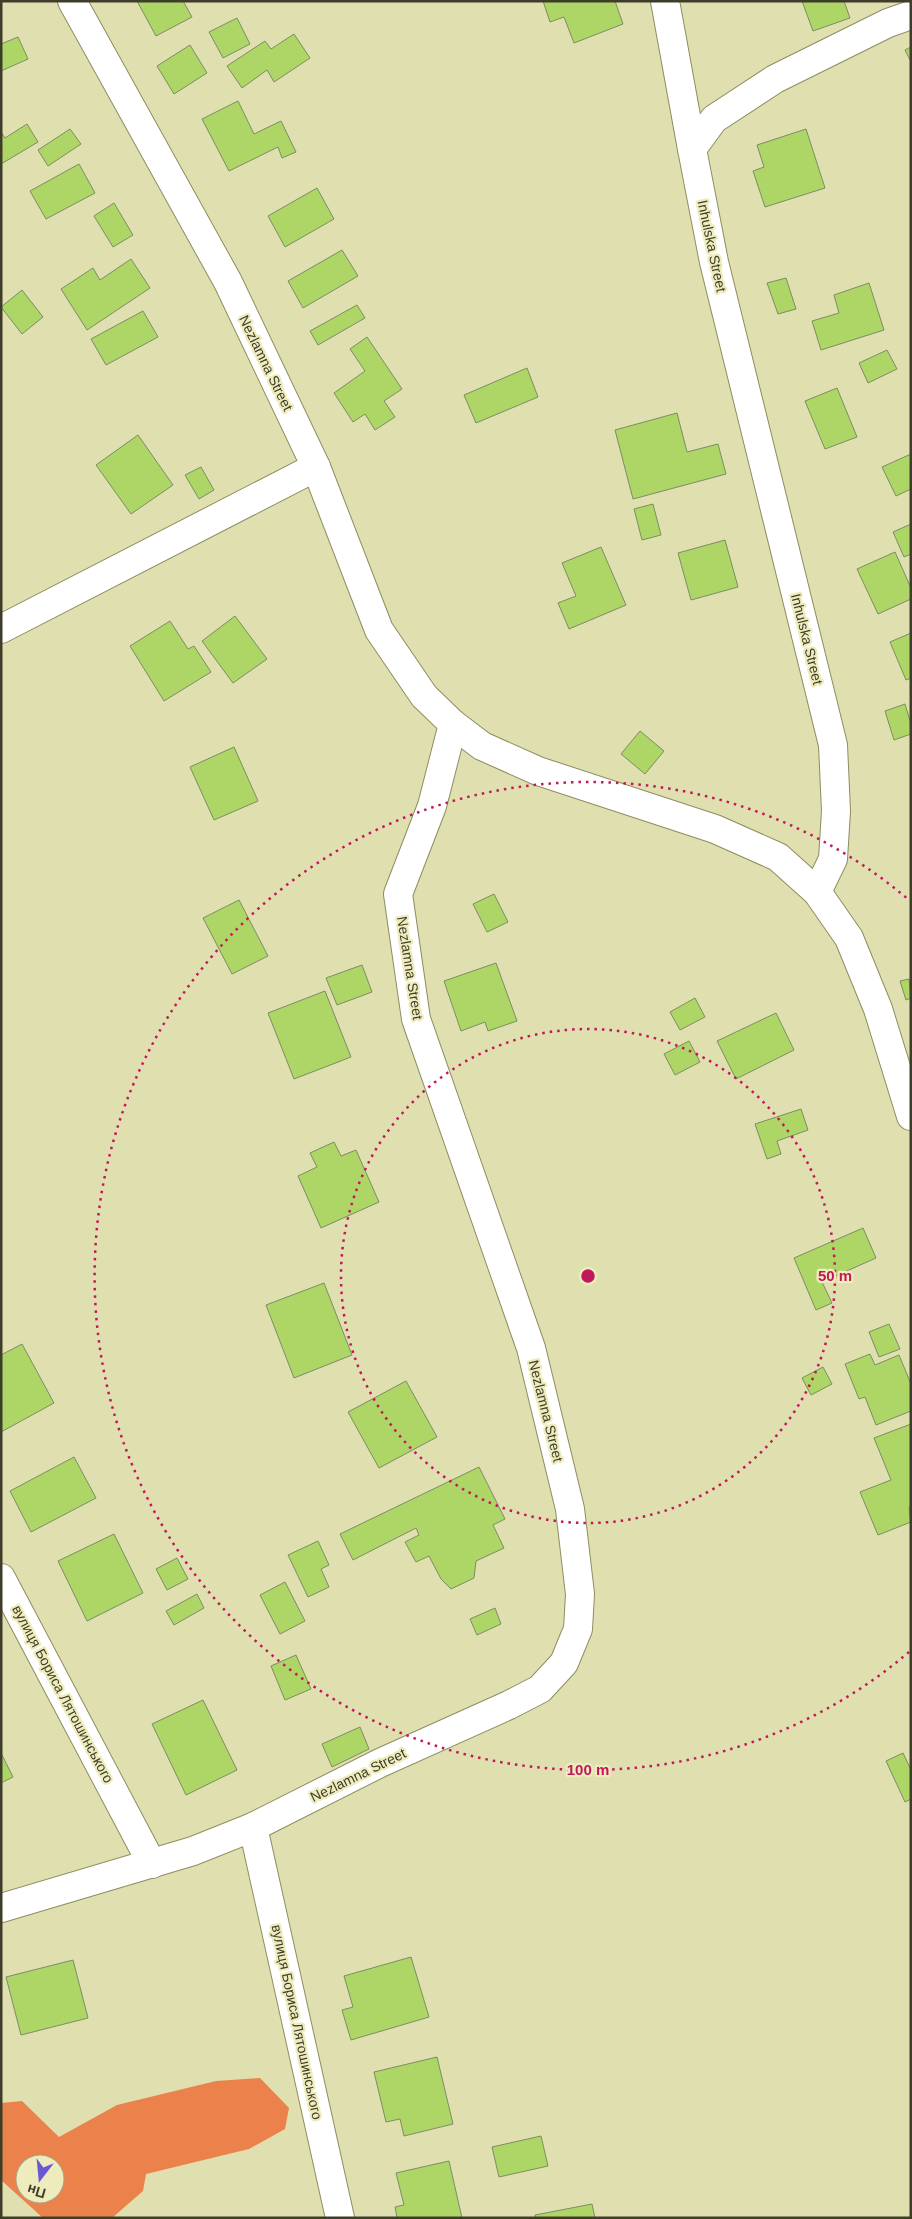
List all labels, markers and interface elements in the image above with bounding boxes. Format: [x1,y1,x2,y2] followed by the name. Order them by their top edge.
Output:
[694,199,730,293] street label: Inhulska Street
[236,313,296,413] street label: Nezlamna Street
[788,592,826,686] street label: Inhulska Street
[394,915,426,1021] street label: Nezlamna Street
[579,1267,597,1285] centre of rings
[818,1267,852,1284] text: 50 m
[526,1358,566,1464] street label: Nezlamna Street
[9,1602,117,1786] street label: вулиця Бориса Лятошинського
[308,1745,408,1805] street label: Nezlamna Street
[567,1761,609,1778] text: 100 m
[268,1923,326,2121] street label: вулиця Бориса Лятошинського
[15,2154,65,2204] north arrow
[25,2181,48,2202] text: Пн

